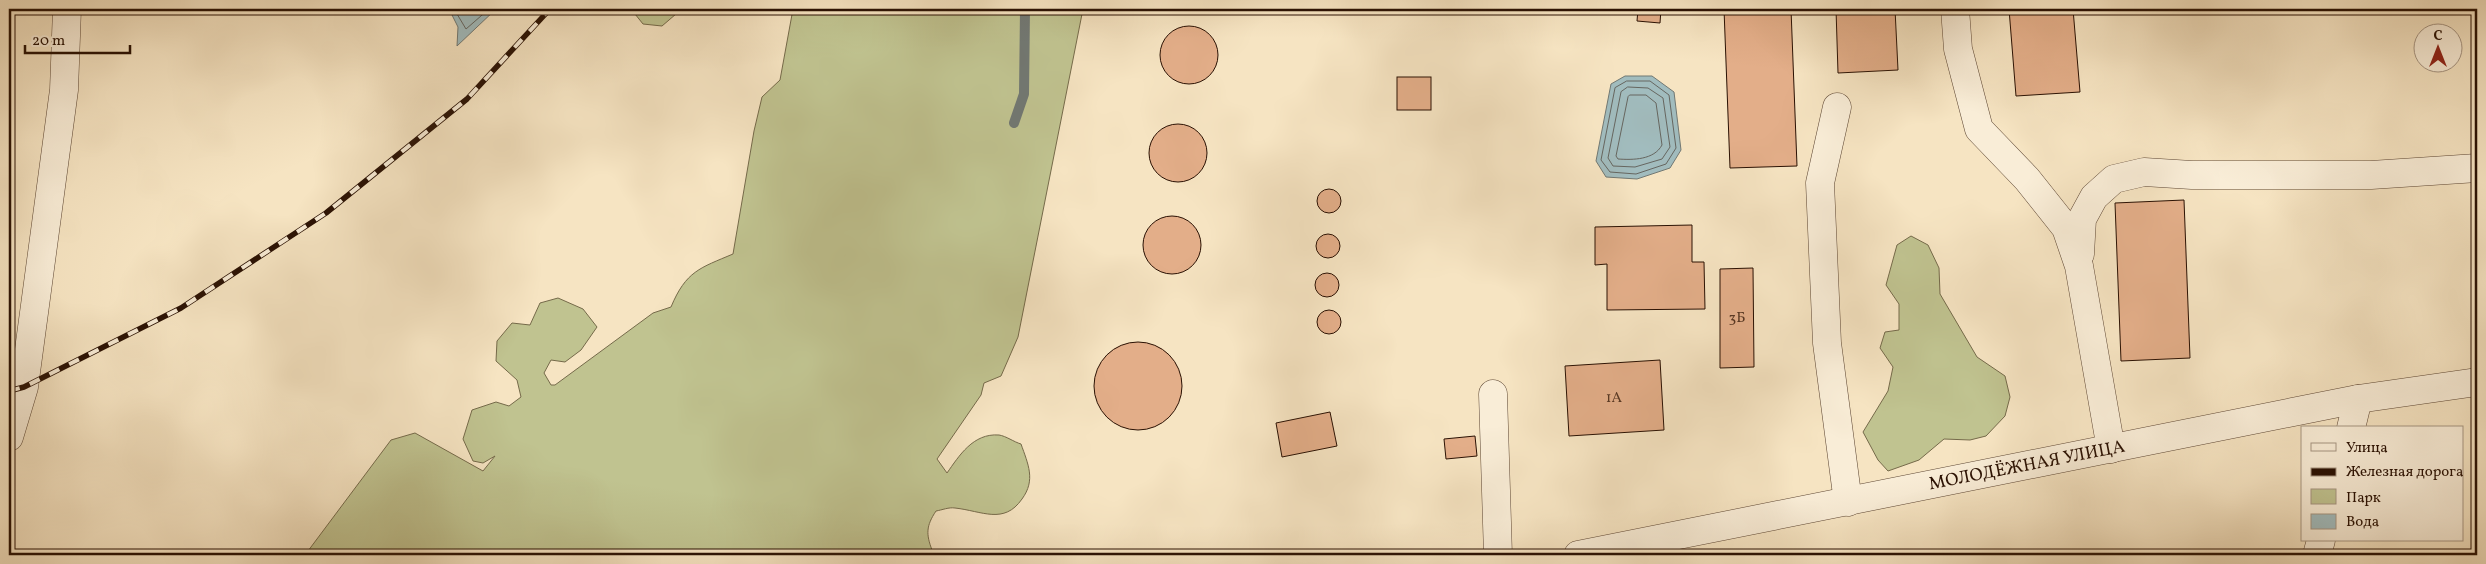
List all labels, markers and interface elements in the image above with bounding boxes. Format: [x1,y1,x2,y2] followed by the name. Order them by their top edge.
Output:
[25,22,130,54] scale bar
[2414,22,2464,72] north arrow
[2433,27,2443,46] text: С
[32,31,65,52] text: 20 m
[1729,308,1745,329] house number: 3Б
[1606,388,1623,409] house number: 1А
[2301,426,2464,542] legend
[1927,435,2128,497] street label: МОЛОДЁЖНАЯ УЛИЦА
[2346,438,2388,459] text: Улица
[2346,462,2463,483] text: Железная дорога
[2346,488,2381,509] text: Парк
[2346,512,2379,533] text: Вода

